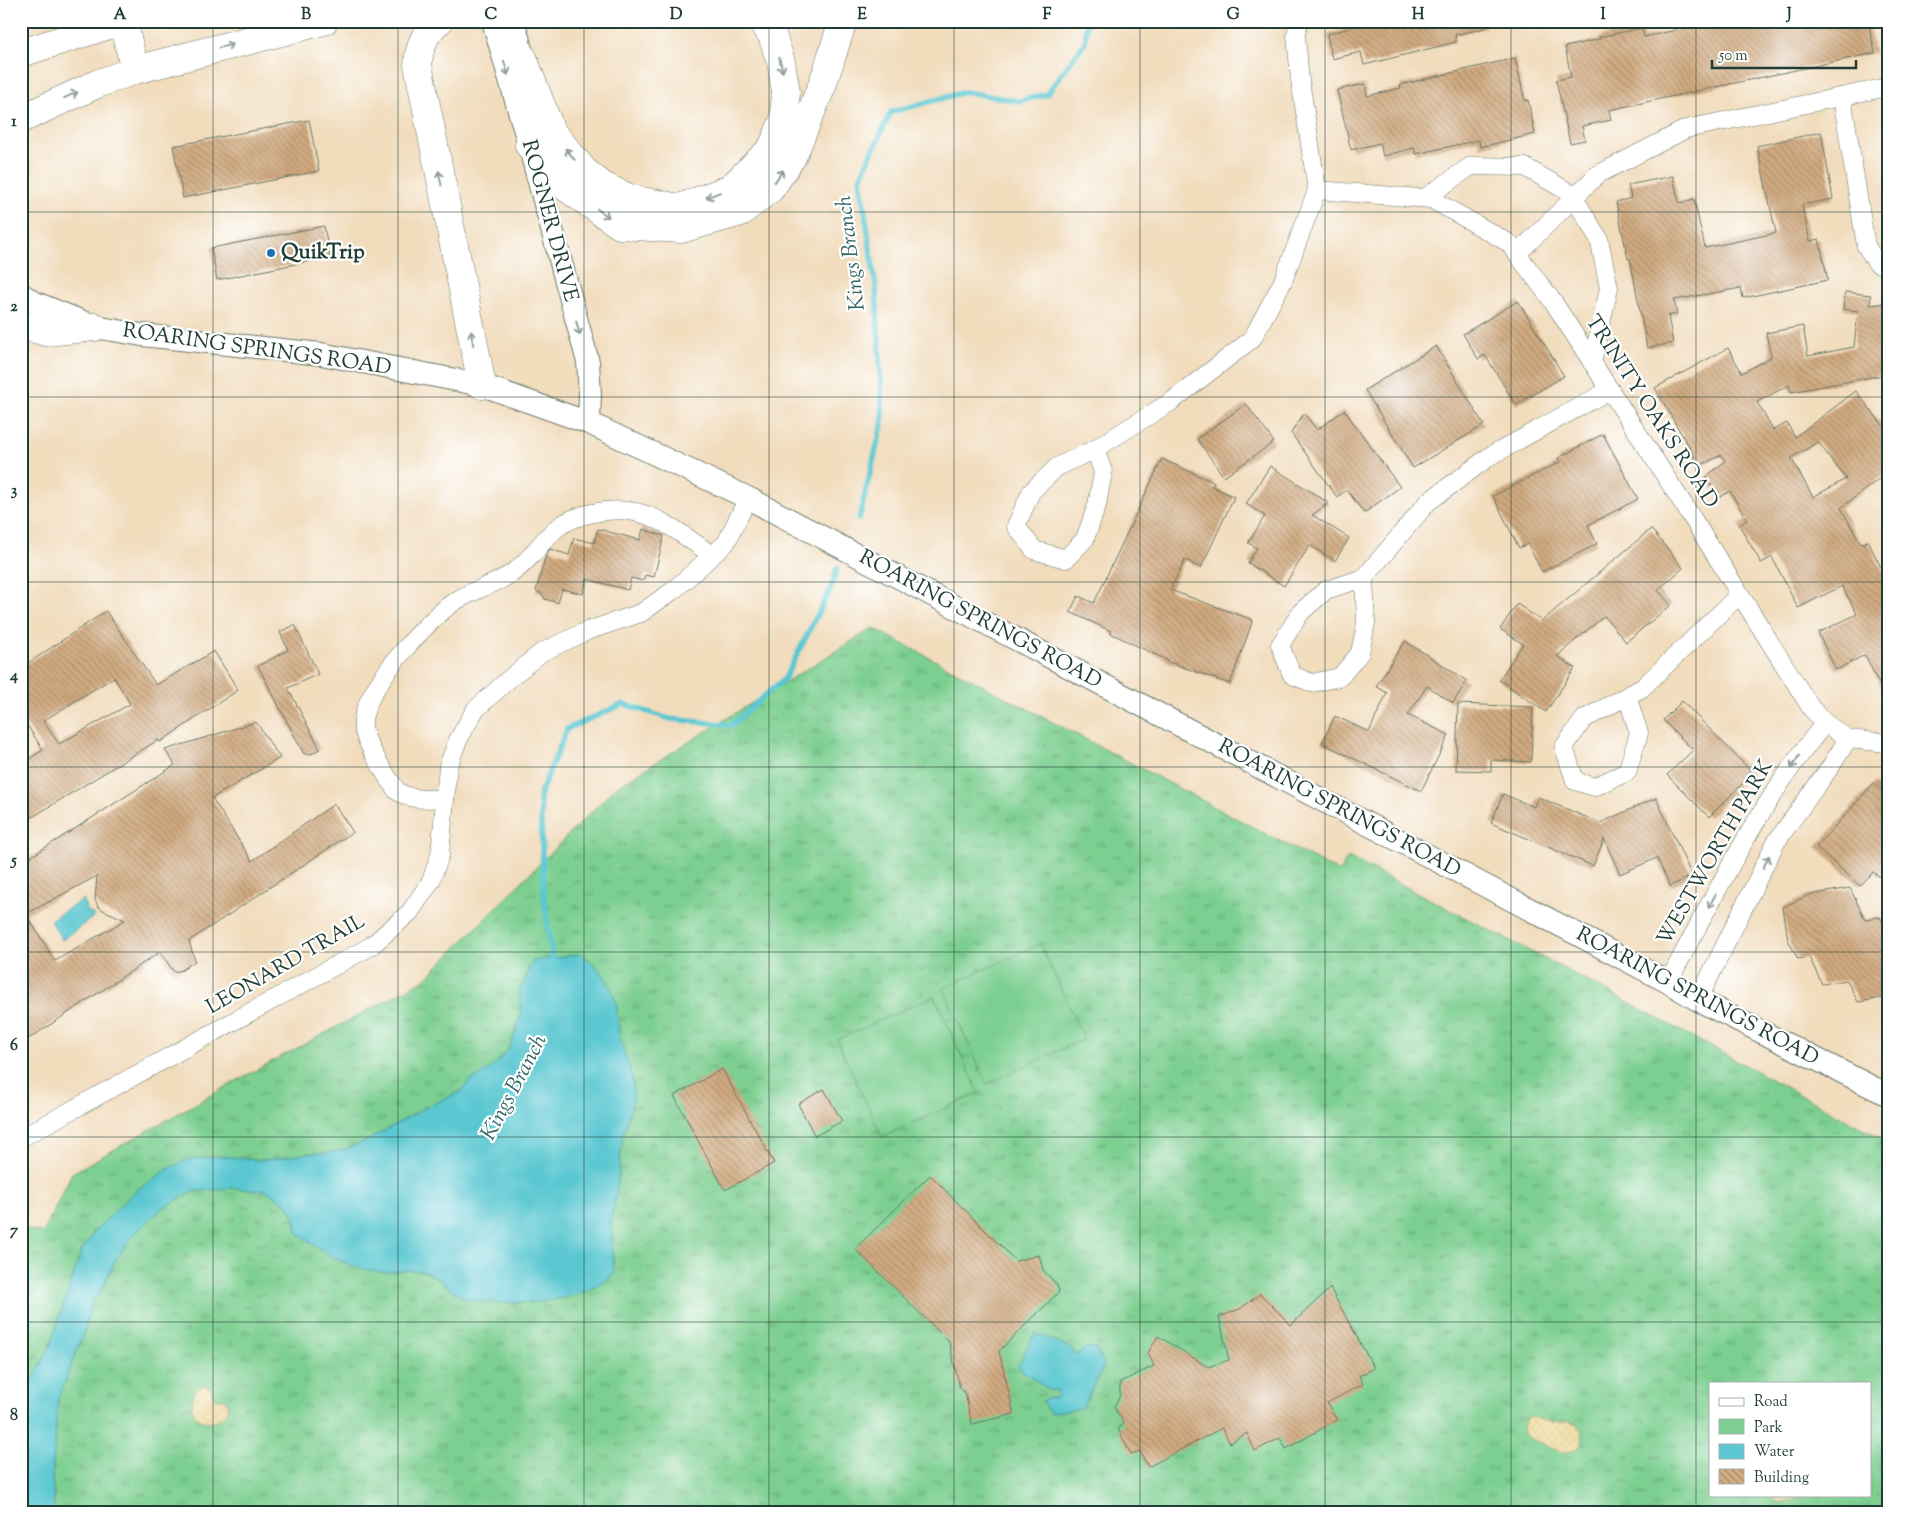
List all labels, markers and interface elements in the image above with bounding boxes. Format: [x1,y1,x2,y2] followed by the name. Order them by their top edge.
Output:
[114,4,127,27] text: A
[301,4,311,27] text: B
[485,4,498,27] text: C
[670,4,683,27] text: D
[857,4,867,27] text: E
[1043,4,1052,27] text: F
[1226,4,1240,27] text: G
[1412,4,1425,27] text: H
[1600,4,1606,27] text: I
[1785,4,1792,27] text: J
[1712,38,1855,70] scale bar
[217,41,233,50] one-way arrow
[1718,46,1748,67] text: 50 m
[777,57,786,73] one-way arrow
[502,60,512,76] one-way arrow
[63,90,78,100] one-way arrow
[11,111,17,134] text: 1
[513,137,585,306] street label: ROGNER DRIVE
[564,147,575,160] one-way arrow
[774,169,784,183] one-way arrow
[435,171,445,187] one-way arrow
[705,191,721,200] one-way arrow
[829,193,875,313] water label: Kings Branch
[596,208,610,219] one-way arrow
[281,238,365,268] place label: QuikTrip
[265,247,277,259] marker: QuikTrip
[10,296,18,319] text: 2
[1577,309,1725,515] street label: TRINITY OAKS ROAD
[121,316,393,384] street label: ROARING SPRINGS ROAD
[574,319,584,335] one-way arrow
[467,330,476,346] one-way arrow
[11,480,18,503] text: 3
[853,543,1107,697] street label: ROARING SPRINGS ROAD
[9,665,18,688] text: 4
[1212,732,1466,886] street label: ROARING SPRINGS ROAD
[1650,754,1782,952] street label: WESTWORTH PARK
[1790,755,1800,769] one-way arrow
[9,850,17,873] text: 5
[1762,855,1771,870] one-way arrow
[1707,894,1717,909] one-way arrow
[201,907,371,1023] street label: LEONARD TRAIL
[1570,920,1824,1074] street label: ROARING SPRINGS ROAD
[474,1029,557,1147] water label: Kings Branch
[10,1035,18,1058] text: 6
[10,1220,19,1243] text: 7
[1709,1382,1872,1496] legend
[1754,1392,1788,1413] text: Road
[10,1405,18,1428] text: 8
[1754,1418,1783,1439] text: Park
[1754,1442,1795,1463] text: Water
[1754,1468,1809,1489] text: Building

